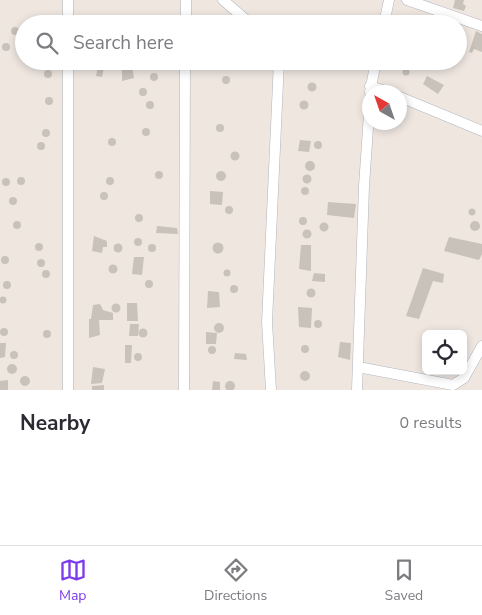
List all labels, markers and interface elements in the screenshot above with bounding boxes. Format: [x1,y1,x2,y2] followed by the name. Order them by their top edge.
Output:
[15,15,467,70] search box
[33,29,61,57] icon: search
[73,30,174,56] text: Search here
[362,85,407,130] north arrow
[422,330,467,375] map controls
[422,330,467,375] button: locate
[20,409,90,437] text: Nearby
[400,412,462,434] text: 0 results
[59,556,87,605] tab: Map
[204,556,267,605] tab: Directions
[385,556,423,605] tab: Saved

